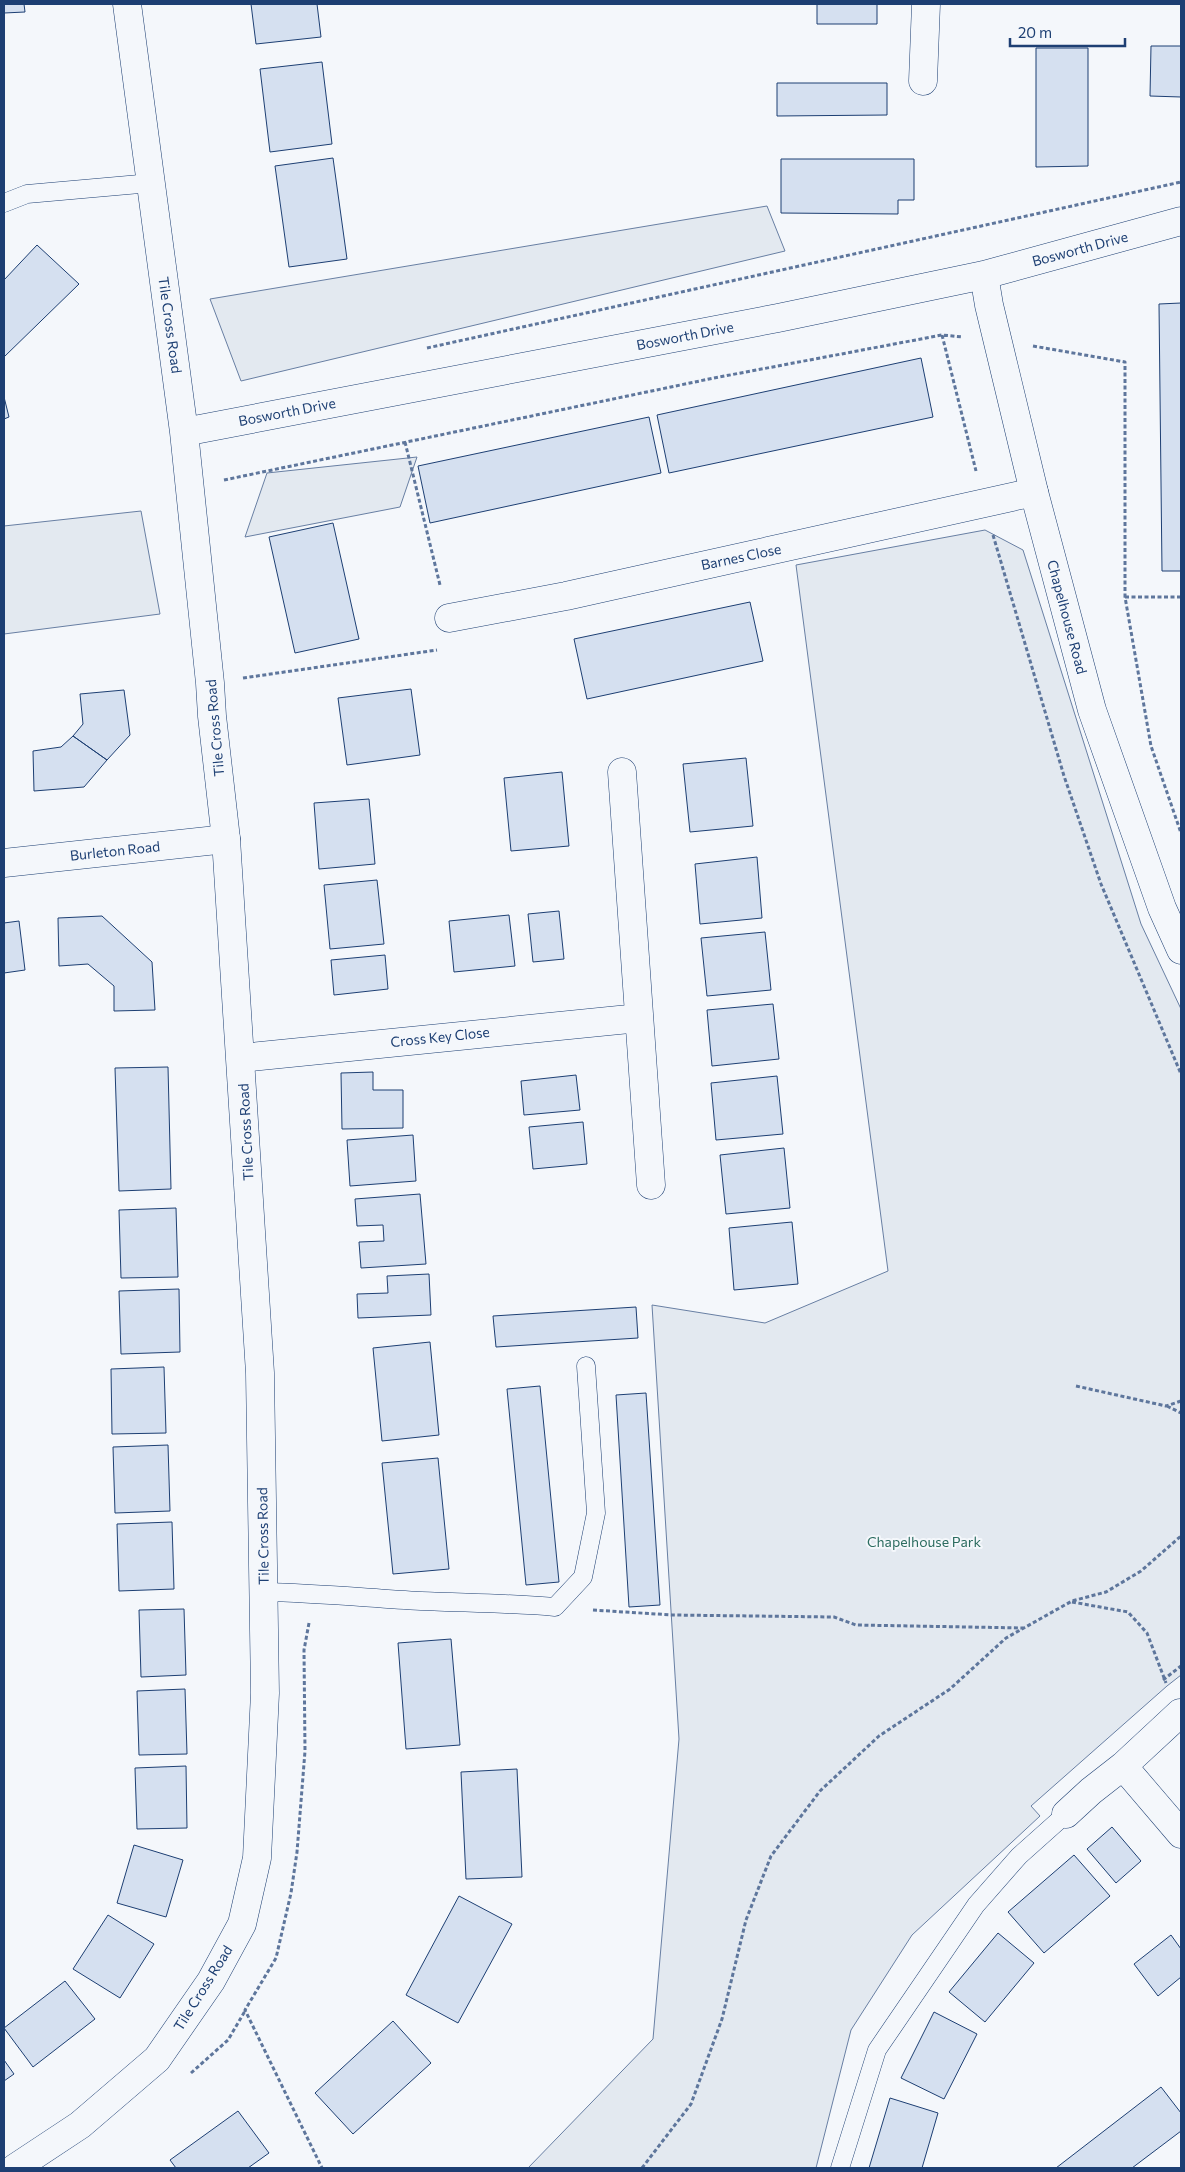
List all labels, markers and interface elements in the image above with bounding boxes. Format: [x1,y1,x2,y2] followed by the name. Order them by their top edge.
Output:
[1010,15,1125,47] scale bar
[1018,23,1052,41] text: 20 m
[1030,228,1130,269] street label: Bosworth Drive
[155,275,186,374] street label: Tile Cross Road
[635,318,735,353] street label: Bosworth Drive
[237,394,337,429] street label: Bosworth Drive
[699,540,783,573] street label: Barnes Close
[1044,558,1091,676] street label: Chapelhouse Road
[202,679,227,777] street label: Tile Cross Road
[69,837,161,864] street label: Burleton Road
[389,1023,490,1050] street label: Cross Key Close
[234,1083,257,1181] street label: Tile Cross Road
[253,1487,272,1585] street label: Tile Cross Road
[867,1533,981,1550] park label: Chapelhouse Park
[170,1942,236,2034] street label: Tile Cross Road

